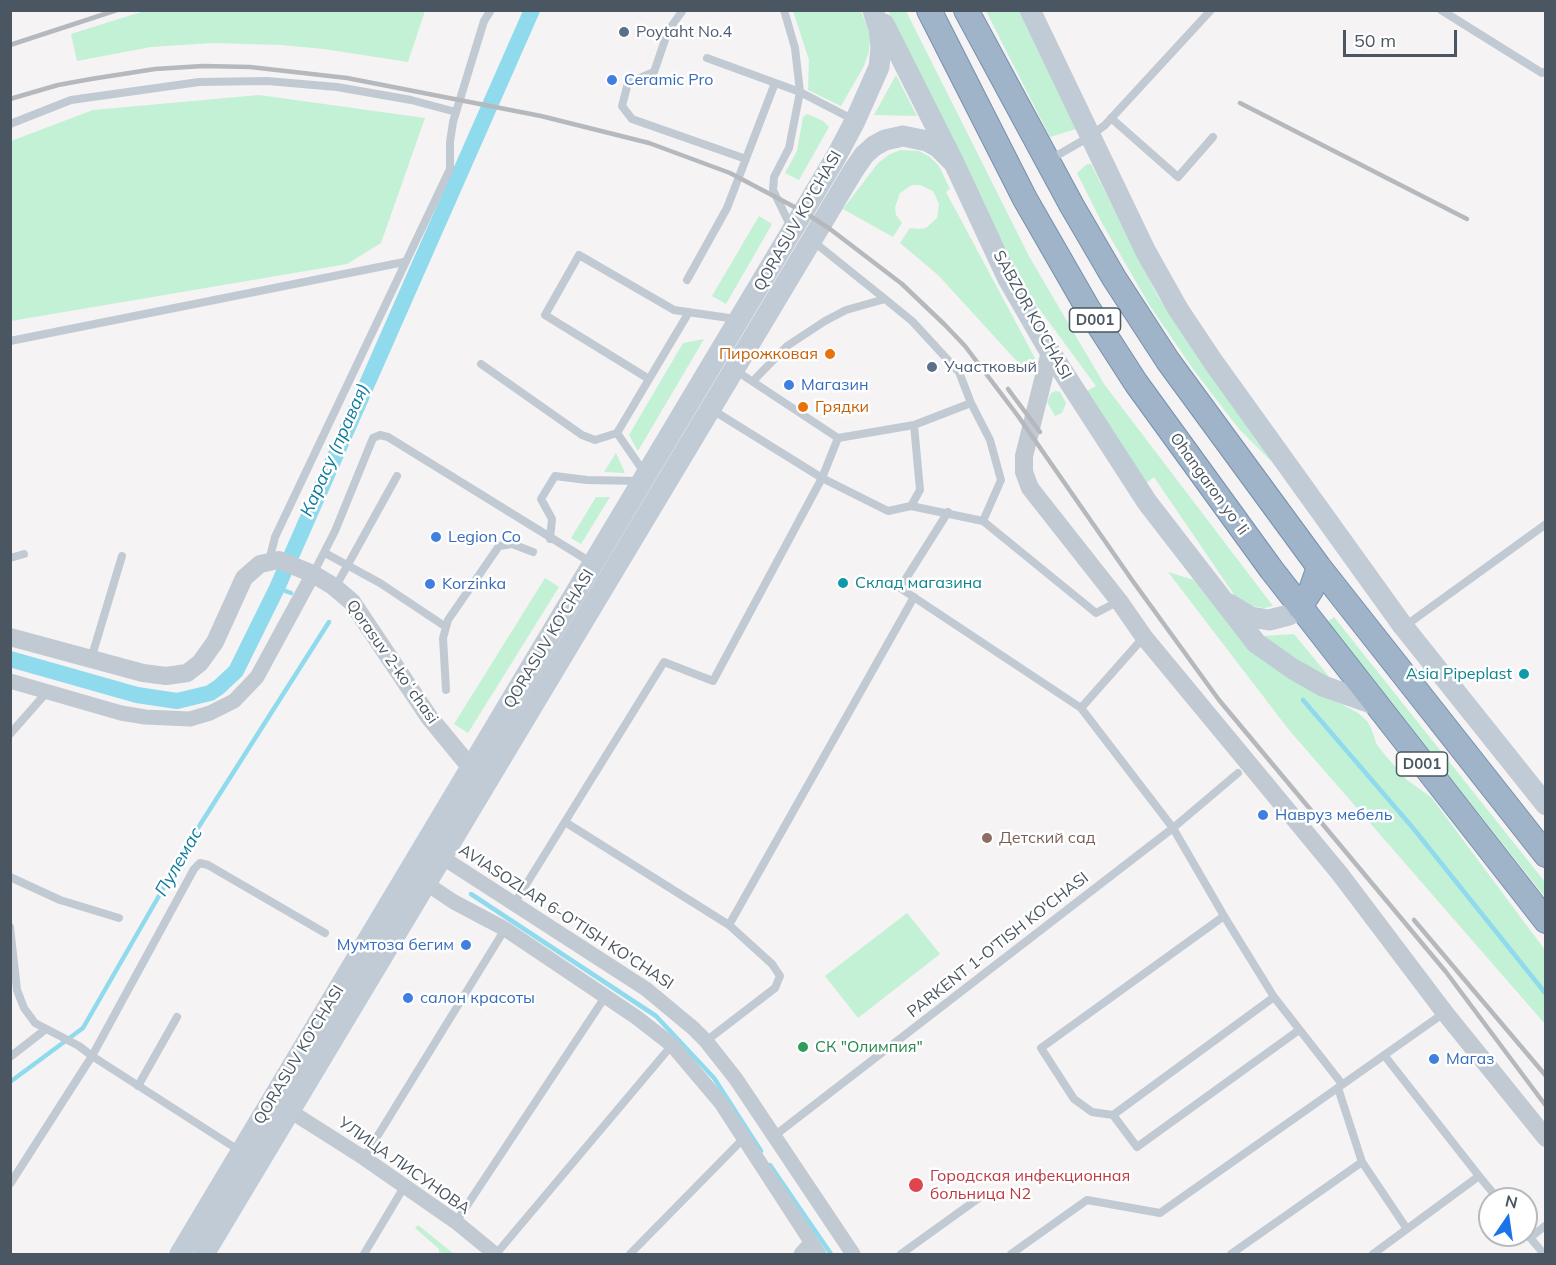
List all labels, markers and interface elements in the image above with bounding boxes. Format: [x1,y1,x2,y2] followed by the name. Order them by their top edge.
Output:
[1346,18,1460,56] scale bar
[636,22,732,42] place label: Poytaht No.4
[617,25,631,39] marker: Poytaht No.4
[1354,29,1396,52] text: 50 m
[624,70,713,90] place label: Ceramic Pro
[605,73,619,87] marker: Ceramic Pro
[750,147,846,295] street label: QORASUV KO'CHASI
[989,247,1075,383] street label: SABZOR KO'CHASI
[1070,308,1120,332] road number: D001
[719,344,818,364] place label: Пирожковая
[823,347,837,361] marker: Пирожковая
[944,357,1037,377] place label: Участковый
[925,360,939,374] marker: Участковый
[801,375,869,395] place label: Магазин
[782,378,796,392] marker: Магазин
[296,380,374,520] water label: Карасу (правая)
[815,397,869,417] place label: Грядки
[796,400,810,414] marker: Грядки
[1166,429,1252,539] street label: Ohangaron yoʻli
[448,527,521,547] place label: Legion Co
[429,530,443,544] marker: Legion Co
[500,566,598,712] street label: QORASUV KO'CHASI
[855,573,982,593] place label: Склад магазина
[442,574,506,594] place label: Korzinka
[836,576,850,590] marker: Склад магазина
[423,577,437,591] marker: Korzinka
[342,596,442,728] street label: Qorasuv 2-koʻchasi
[1406,664,1512,684] place label: Asia Pipeplast
[1517,667,1531,681] marker: Asia Pipeplast
[1396,752,1448,776] road number: D001
[1275,805,1393,825] place label: Навруз мебель
[1256,808,1270,822] marker: Навруз мебель
[151,824,207,900] water label: Пулемас
[999,828,1095,848] place label: Детский сад
[980,831,994,845] marker: Детский сад
[455,840,677,994] street label: AVIASOZLAR 6-O'TISH KO'CHASI
[904,868,1092,1022] street label: PARKENT 1-O'TISH KO'CHASI
[337,935,454,955] place label: Мумтоза бегим
[459,938,473,952] marker: Мумтоза бегим
[250,982,348,1128] street label: QORASUV KO'CHASI
[420,988,535,1008] place label: салон красоты
[401,991,415,1005] marker: салон красоты
[815,1037,923,1057] place label: СК "Олимпия"
[796,1040,810,1054] marker: СК "Олимпия"
[1446,1049,1494,1069] place label: Магаз
[1427,1052,1441,1066] marker: Магаз
[334,1113,474,1219] street label: УЛИЦА ЛИСУНОВА
[930,1166,1130,1204] place label: Городская инфекционная больница N2
[907,1176,925,1194] marker: Городская инфекционная больница N2
[1478,1187,1538,1247] north arrow
[1503,1190,1520,1213] text: N

